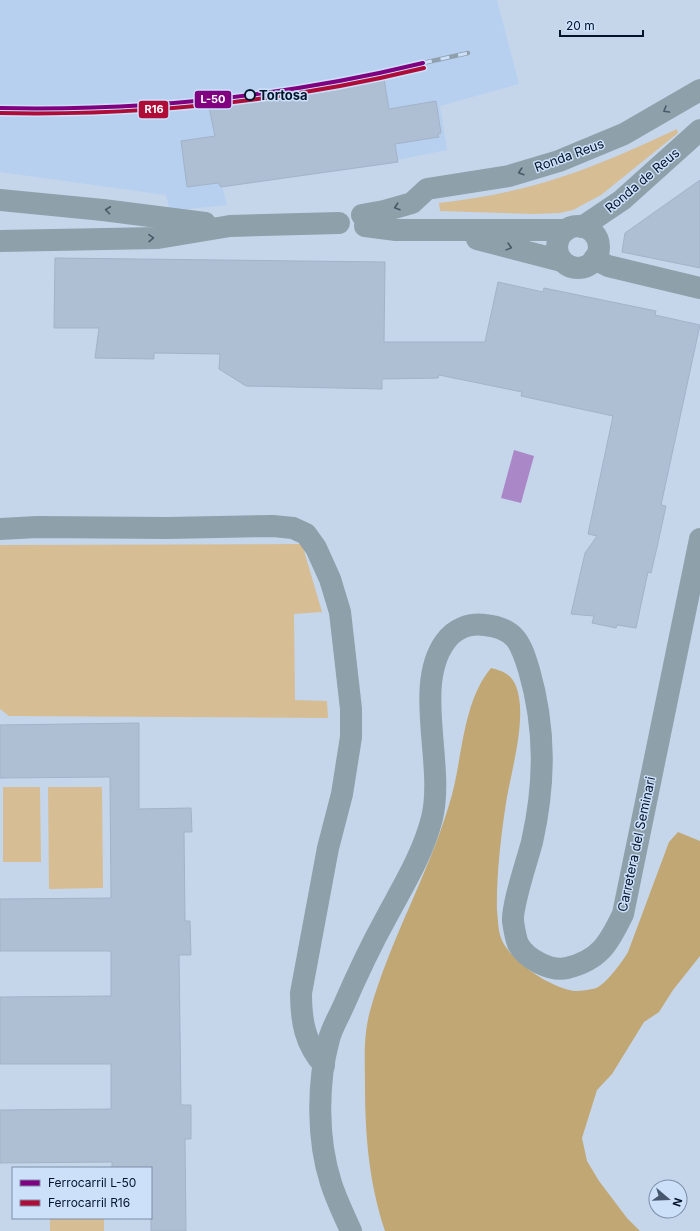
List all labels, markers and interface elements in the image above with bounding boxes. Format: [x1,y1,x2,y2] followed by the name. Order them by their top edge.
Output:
[560,12,643,38] scale bar
[566,18,595,33] text: 20 m
[259,87,308,103] place label: Tortosa
[244,89,256,101] marker: Tortosa
[194,90,232,109] line badge: L-50
[200,92,226,106] text: L-50
[138,100,169,119] line badge: R16
[144,102,164,116] text: R16
[663,105,670,112] one-way arrow
[532,135,606,175] street label: Ronda Reus
[602,144,683,216] street label: Ronda de Reus
[518,167,525,176] one-way arrow
[394,202,401,211] one-way arrow
[104,206,111,215] one-way arrow
[148,234,154,242] one-way arrow
[505,242,512,251] one-way arrow
[614,775,658,913] street label: Carretera del Seminari
[12,1167,152,1219] legend
[48,1175,136,1190] text: Ferrocarril L-50
[648,1179,688,1219] north arrow
[48,1195,130,1210] text: Ferrocarril R16
[669,1196,685,1209] text: N

